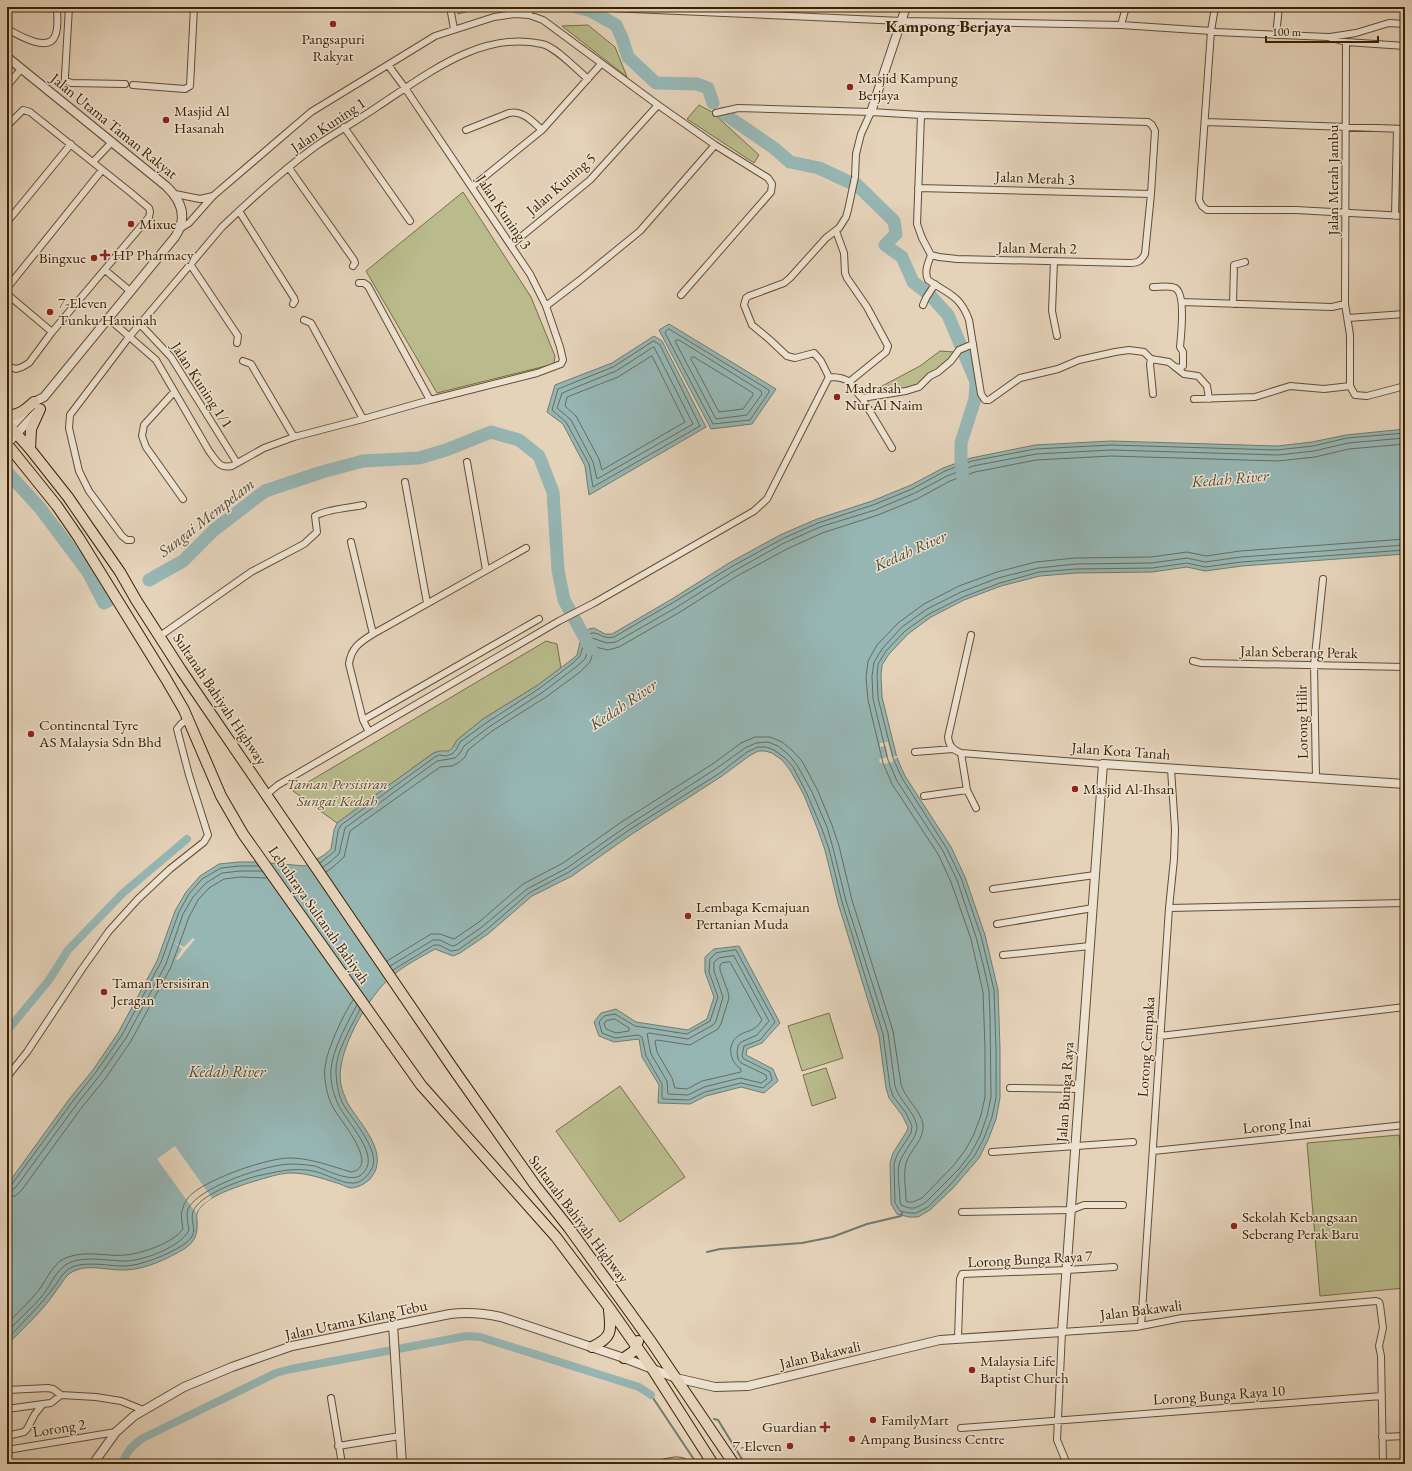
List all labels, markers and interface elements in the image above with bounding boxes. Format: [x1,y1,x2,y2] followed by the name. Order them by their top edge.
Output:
[885,15,1011,37] district label: Kampong Berjaya
[1266,18,1378,44] scale bar
[328,19,338,29] marker: Pangsapuri Rakyat
[1272,24,1302,40] text: 100 m
[301,29,365,65] place label: Pangsapuri Rakyat
[45,67,182,183] street label: Jalan Utama Taman Rakyat
[858,68,958,104] place label: Masjid Kampung Berjaya
[845,82,855,92] marker: Masjid Kampung Berjaya
[285,93,369,158] street label: Jalan Kuning 1
[174,101,230,137] place label: Masjid Al Hasanah
[161,115,171,125] marker: Masjid Al Hasanah
[1323,125,1342,237] street label: Jalan Merah Jambu
[520,148,599,220] street label: Jalan Kuning 5
[993,167,1075,188] street label: Jalan Merah 3
[471,169,536,253] street label: Jalan Kuning 3
[139,214,177,233] place label: Mixue
[126,219,136,229] marker: Mixue
[995,237,1078,258] street label: Jalan Merah 2
[113,245,194,264] place label: HP Pharmacy
[39,248,86,267] place label: Bingxue
[100,250,110,260] marker: HP Pharmacy
[89,253,99,263] marker: Bingxue
[58,293,157,329] place label: 7-Eleven Tunku Haminah
[45,307,55,317] marker: 7-Eleven Tunku Haminah
[166,336,237,431] street label: Jalan Kuning 1/1
[845,378,923,414] place label: Madrasah Nur Al Naim
[832,392,842,402] marker: Madrasah Nur Al Naim
[1190,465,1270,492] water label: Kedah River
[153,473,259,562] water label: Sungai Mempelam
[870,525,951,576] water label: Kedah River
[169,629,272,769] street label: Sultanah Bahiyah Highway
[1238,641,1359,662] street label: Jalan Seberang Perak
[585,674,662,735] water label: Kedah River
[1291,685,1312,759] street label: Lorong Hilir
[38,715,162,751] place label: Continental Tyre AS Malaysia Sdn Bhd
[26,729,36,739] marker: Continental Tyre AS Malaysia Sdn Bhd
[1069,737,1171,763] street label: Jalan Kota Tanah
[286,774,388,810] park label: Taman Persisiran Sungai Kedah
[1083,779,1174,798] place label: Masjid Al-Ihsan
[1070,784,1080,794] marker: Masjid Al-Ihsan
[265,842,374,988] street label: Lebuhraya Sultanah Bahiyah
[696,897,810,933] place label: Lembaga Kemajuan Pertanian Muda
[683,911,693,921] marker: Lembaga Kemajuan Pertanian Muda
[110,973,209,1009] place label: Taman Persisiran Jeragan
[99,987,109,997] marker: Taman Persisiran Jeragan
[1133,996,1158,1098] street label: Lorong Cempaka
[1051,1041,1077,1145] street label: Jalan Bunga Raya
[187,1061,267,1082] water label: Kedah River
[1242,1111,1312,1138] street label: Lorong Inai
[525,1151,634,1287] street label: Sultanah Bahiyah Highway
[1242,1207,1359,1243] place label: Sekolah Kebangsaan Seberang Perak Baru
[1229,1221,1239,1231] marker: Sekolah Kebangsaan Seberang Perak Baru
[967,1246,1094,1271] street label: Lorong Bunga Raya 7
[281,1295,429,1344] street label: Jalan Utama Kilang Tebu
[1097,1295,1183,1324] street label: Jalan Bakawali
[776,1336,862,1373] street label: Jalan Bakawali
[980,1351,1069,1387] place label: Malaysia Life Baptist Church
[967,1365,977,1375] marker: Malaysia Life Baptist Church
[1152,1380,1286,1409] street label: Lorong Bunga Raya 10
[881,1410,949,1429] place label: FamilyMart
[31,1414,88,1441] street label: Lorong 2
[868,1415,878,1425] marker: FamilyMart
[762,1417,817,1436] place label: Guardian
[820,1422,830,1432] marker: Guardian
[859,1429,1005,1448] place label: Ampang Business Centre
[847,1434,857,1444] marker: Ampang Business Centre
[733,1436,782,1455] place label: 7-Eleven
[785,1441,795,1451] marker: 7-Eleven

